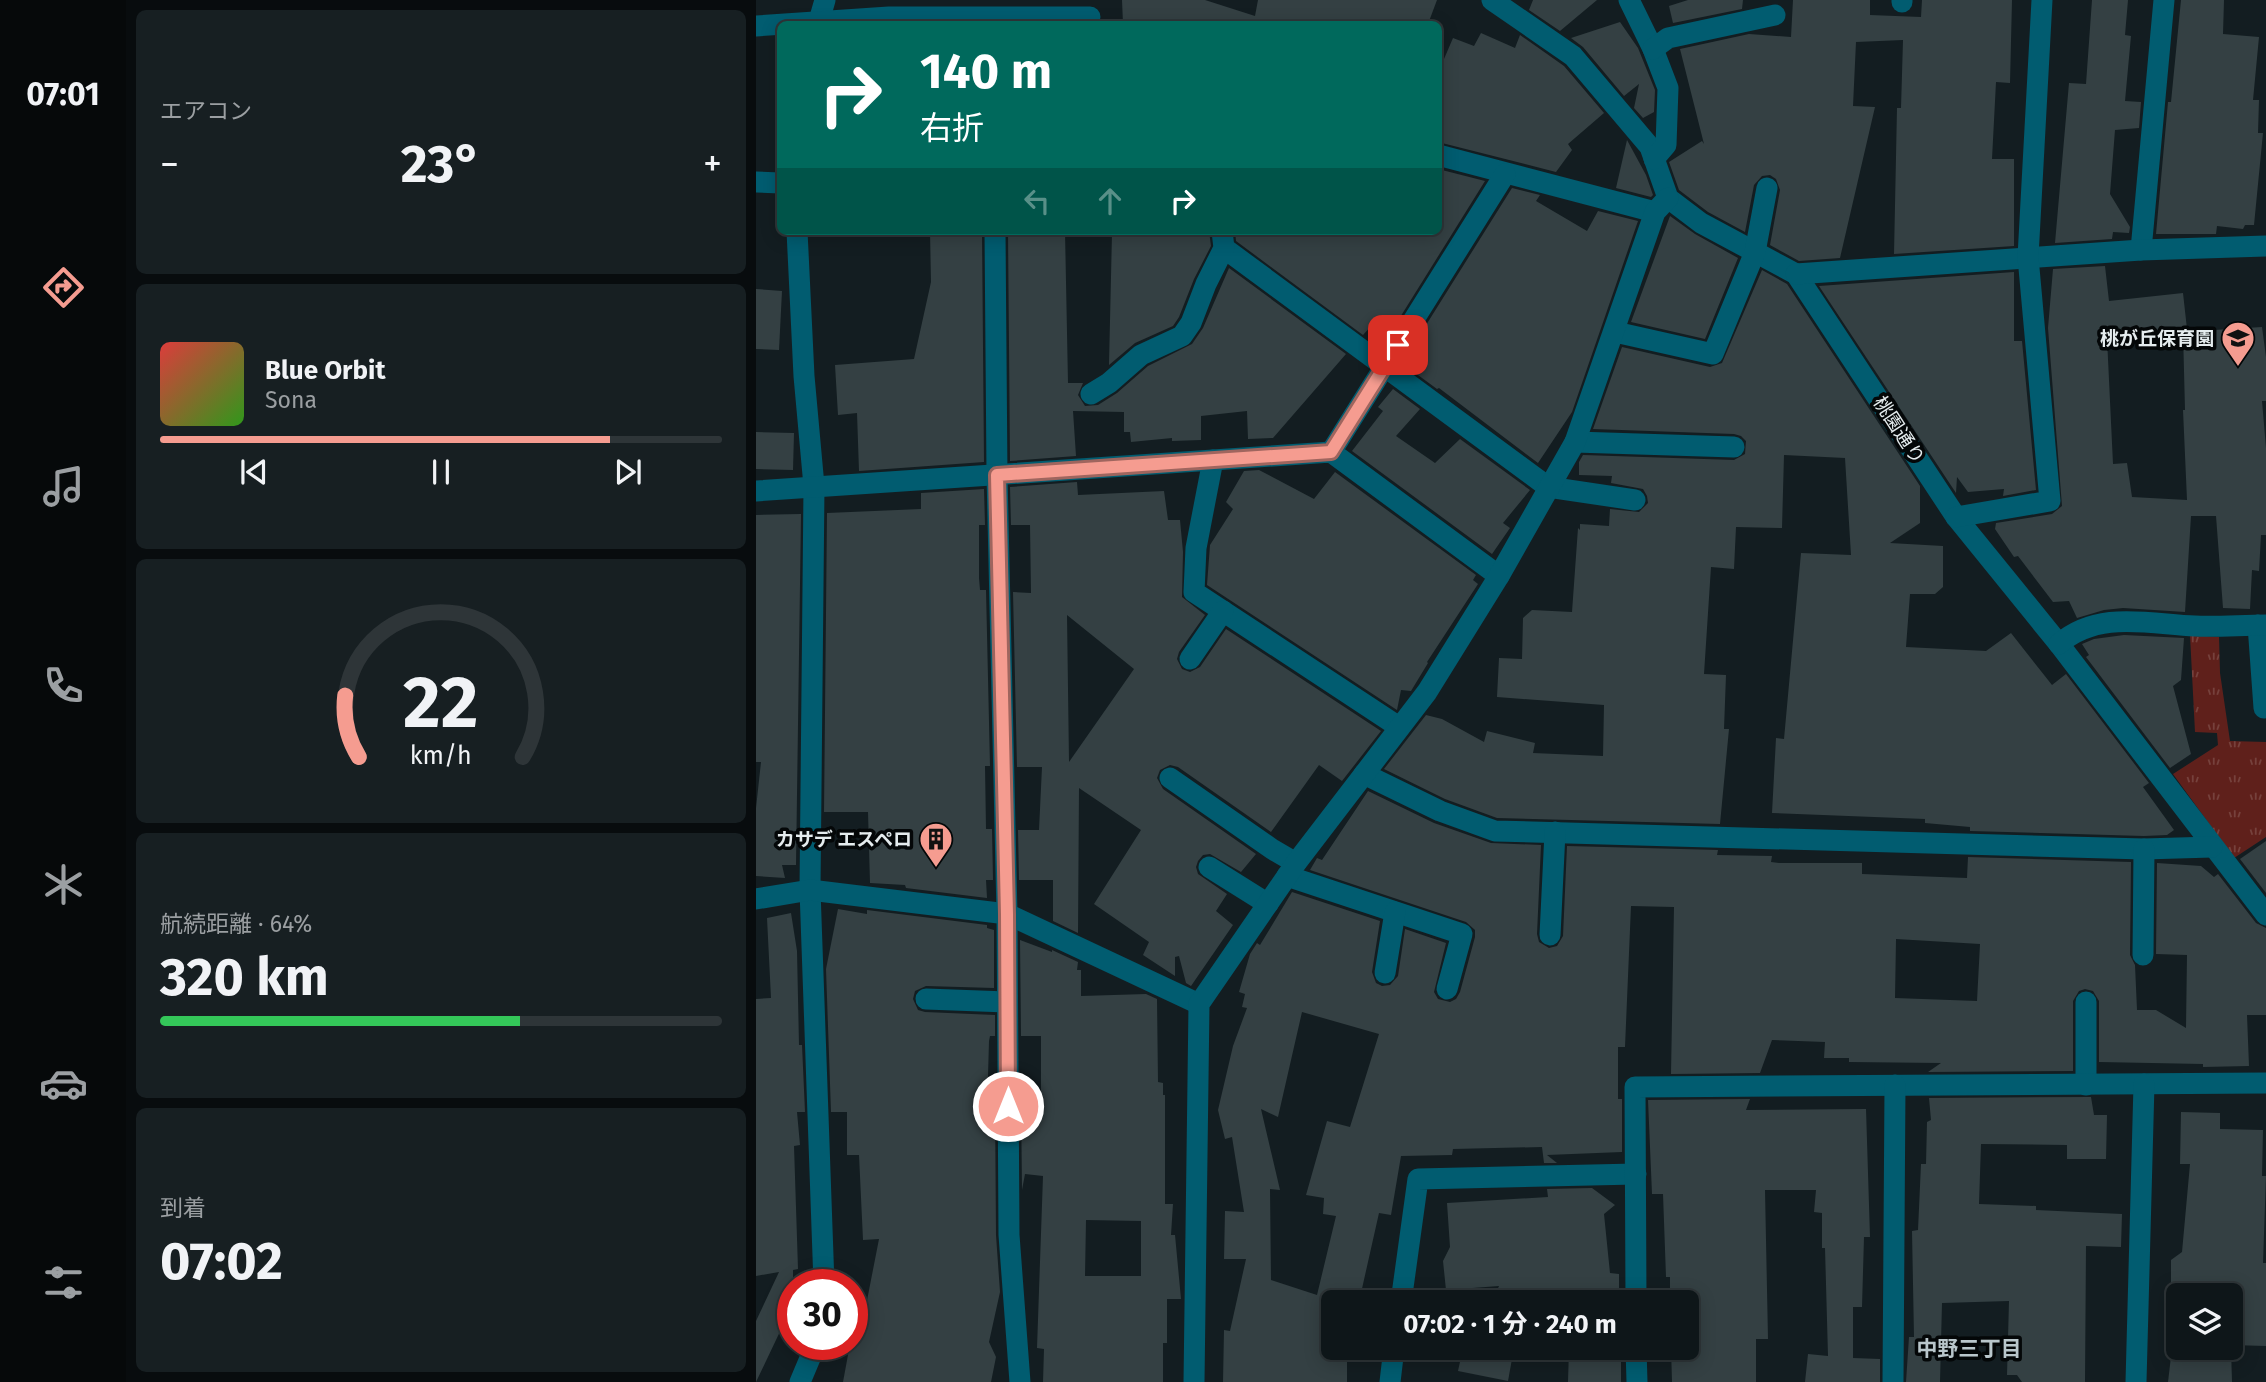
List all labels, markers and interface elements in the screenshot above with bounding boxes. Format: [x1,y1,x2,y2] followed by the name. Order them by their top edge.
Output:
[920,42,1052,101] text: 140 m
[805,49,896,140] icon: right
[26,75,100,113] text: 07:01
[160,97,252,125] text: エアコン
[920,109,984,147] text: 右折
[401,133,481,196] text: 23°
[160,141,179,187] text: −
[703,141,722,187] text: +
[1018,182,1056,220] icon: left
[1091,182,1129,220] icon: ahead
[1164,182,1202,220] icon: right
[39,263,88,312] icon: directions
[1368,315,1428,375] pin
[2219,319,2257,368] school or university icon: 桃が丘保育園
[1379,326,1417,364] icon: arrive
[2100,327,2214,350] place label: 桃が丘保育園
[265,355,385,386] text: Blue Orbit
[265,386,317,414] text: Sona
[1869,392,1929,468] street label: 桃園通り
[235,453,273,491] icon: previous
[422,453,460,491] icon: pause
[609,453,647,491] icon: next
[39,462,88,511] icon: music
[403,659,479,746] text: 22
[39,661,88,710] icon: phone
[410,741,472,771] text: km/h
[917,820,955,869] building icon: カサデ エスペロ
[776,828,912,851] place label: カサデ エスペロ
[39,860,88,909] icon: climate
[160,910,312,938] text: 航続距離 · 64%
[160,946,329,1009] text: 320 km
[39,1059,88,1108] icon: car
[971,1069,1045,1143] position arrow
[160,1194,206,1222] text: 到着
[160,1230,283,1293] text: 07:02
[39,1258,88,1307] icon: filters
[777,1269,868,1360] speed limit sign: 30
[2166,1283,2243,1360] map controls
[2166,1283,2243,1360] button: layers
[1403,1309,1617,1340] text: 07:02 · 1 分 · 240 m
[1917,1336,2022,1362] district label: 中野三丁目

